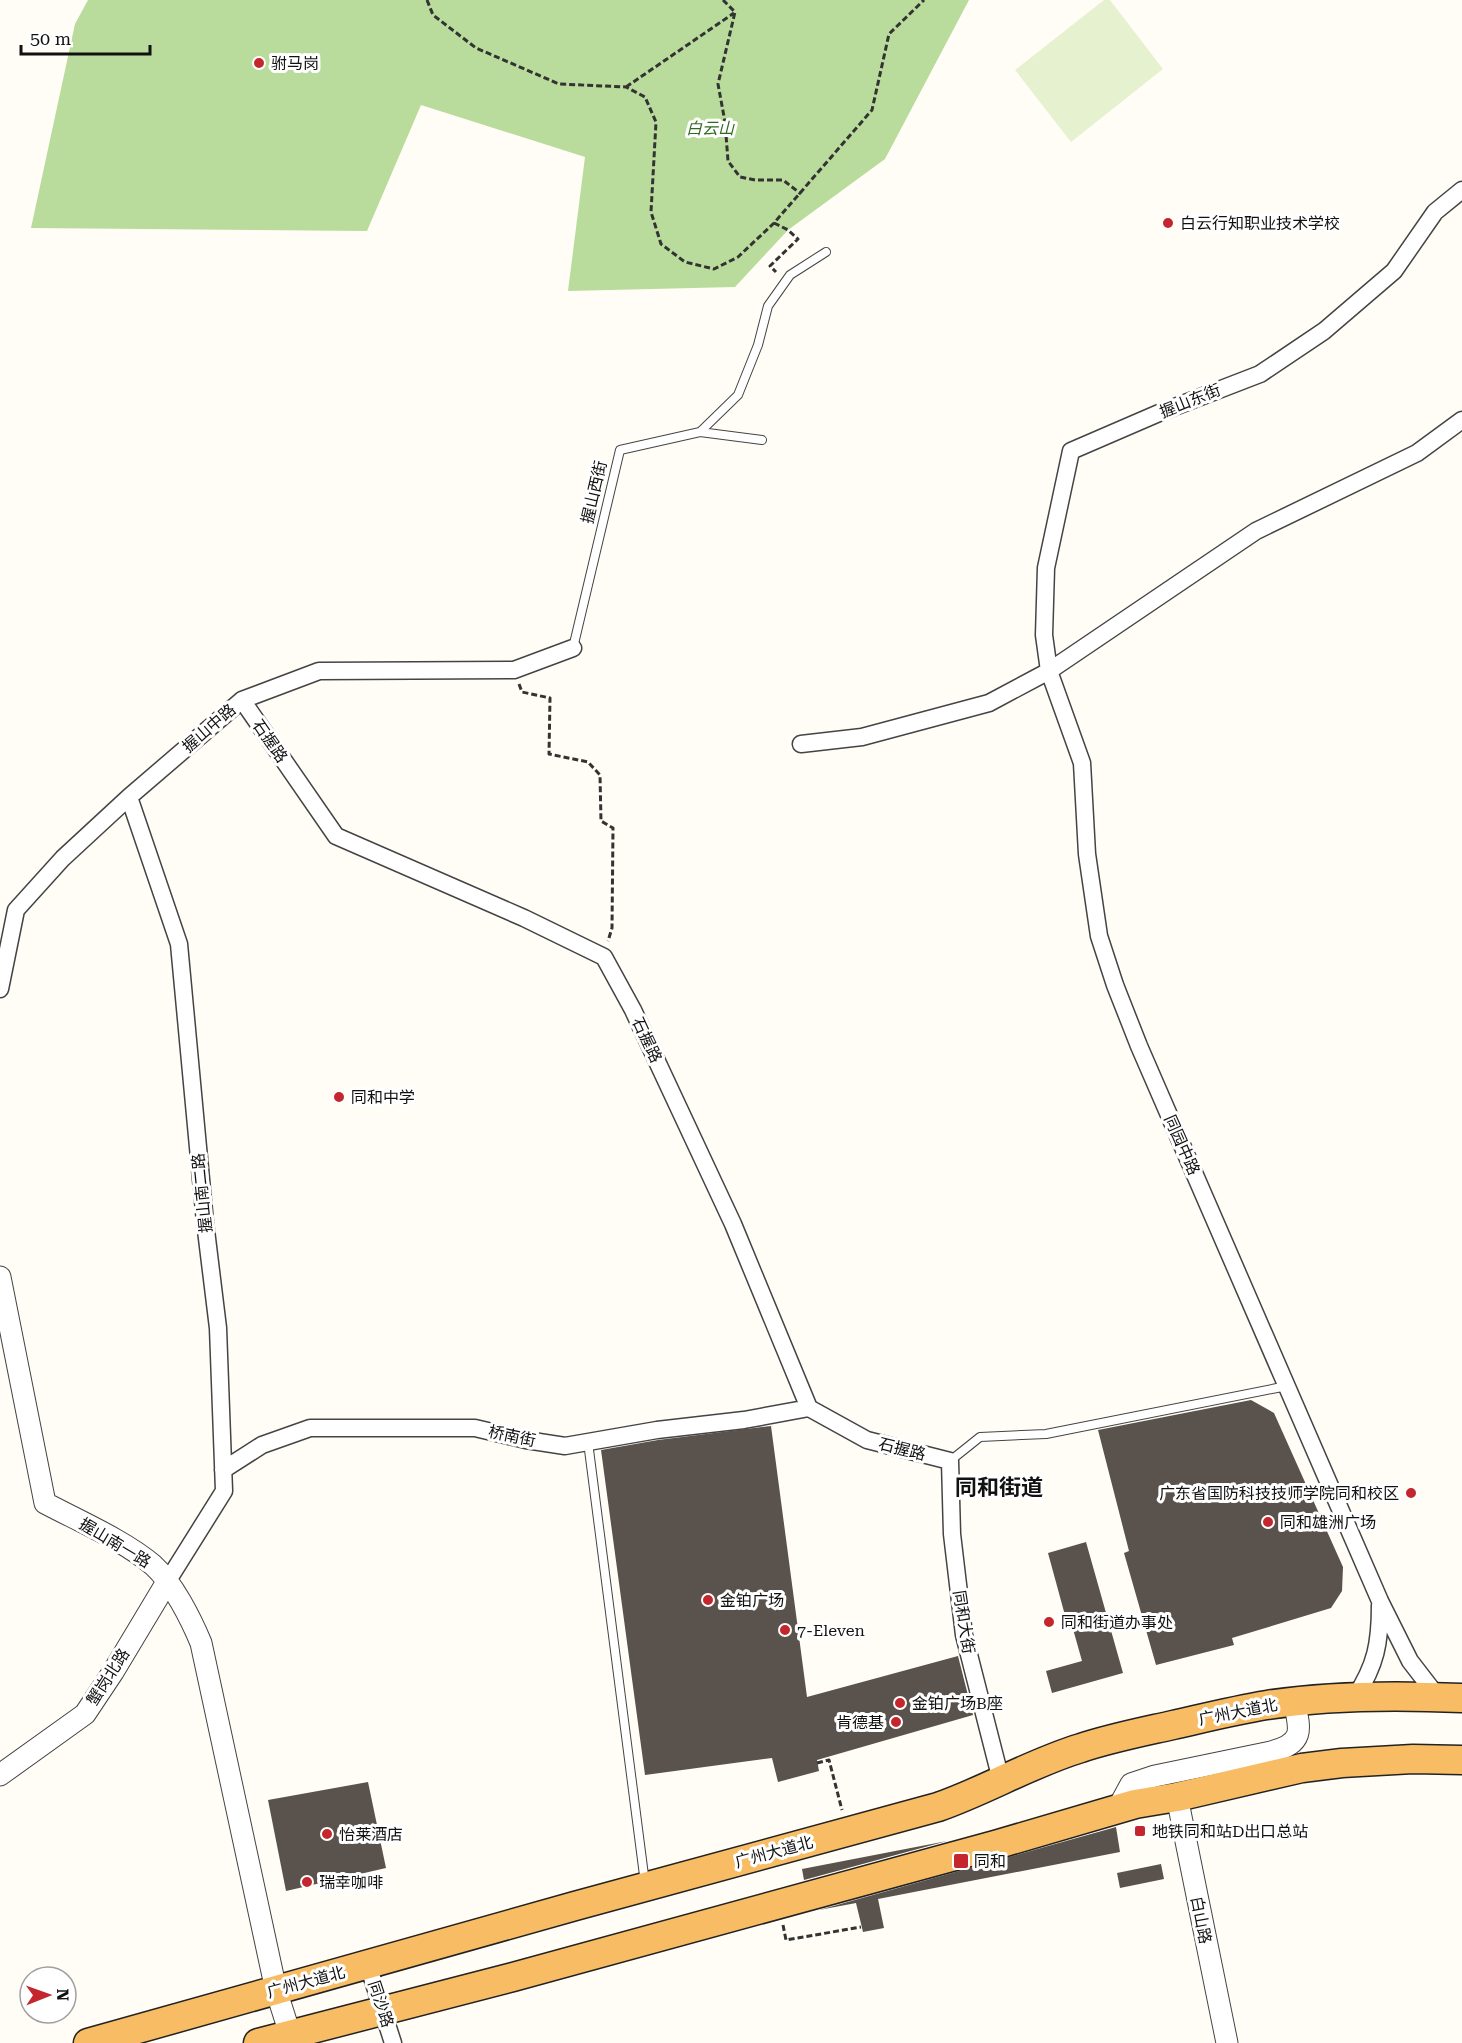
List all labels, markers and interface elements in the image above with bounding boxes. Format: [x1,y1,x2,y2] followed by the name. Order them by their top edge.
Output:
[21,18,150,56] scale bar
[30,28,71,49] text: 50 m
[271,54,319,73] place label: 驸马岗
[252,56,266,70] marker: 驸马岗
[686,119,735,138] park label: 白云山
[1180,214,1340,233] place label: 白云行知职业技术学校
[1161,216,1175,230] marker: 白云行知职业技术学校
[1157,380,1223,422] street label: 握山东街
[578,459,610,525] street label: 握山西街
[179,700,239,756] street label: 握山中路
[248,716,292,766] street label: 石握路
[628,1014,666,1066] street label: 石握路
[351,1088,415,1107] place label: 同和中学
[332,1090,346,1104] marker: 同和中学
[1160,1112,1204,1178] street label: 同园中路
[188,1152,216,1234] street label: 握山南二路
[487,1422,537,1450] street label: 桥南街
[876,1434,928,1464] street label: 石握路
[955,1475,1043,1500] district label: 同和街道
[1159,1484,1399,1503] place label: 广东省国防科技技师学院同和校区
[1404,1486,1418,1500] marker: 广东省国防科技技师学院同和校区
[1280,1513,1376,1532] place label: 同和雄洲广场
[76,1514,154,1572] street label: 握山南一路
[1261,1515,1275,1529] marker: 同和雄洲广场
[950,1589,978,1655] street label: 同和大街
[720,1591,784,1610] place label: 金铂广场
[701,1593,715,1607] marker: 金铂广场
[1061,1613,1173,1632] place label: 同和街道办事处
[1042,1615,1056,1629] marker: 同和街道办事处
[797,1621,865,1640] place label: 7-Eleven
[778,1623,792,1637] marker: 7-Eleven
[83,1645,133,1709] street label: 蟹岗北路
[912,1694,1003,1713] place label: 金铂广场B座
[1197,1695,1279,1729] street label: 广州大道北
[893,1696,907,1710] marker: 金铂广场B座
[836,1713,884,1732] place label: 肯德基
[889,1715,903,1729] marker: 肯德基
[1152,1822,1308,1841] place label: 地铁同和站D出口总站
[1133,1824,1147,1838] marker: 地铁同和站D出口总站
[339,1825,403,1844] place label: 怡莱酒店
[320,1827,334,1841] marker: 怡莱酒店
[733,1832,815,1872] street label: 广州大道北
[952,1852,970,1870] marker: 同和
[974,1852,1006,1871] place label: 同和
[319,1873,383,1892] place label: 瑞幸咖啡
[300,1875,314,1889] marker: 瑞幸咖啡
[1187,1895,1215,1945] street label: 白山路
[265,1962,347,2002] street label: 广州大道北
[18,1965,78,2025] north arrow
[365,1978,397,2030] street label: 同沙路
[53,1988,72,2001] text: N

